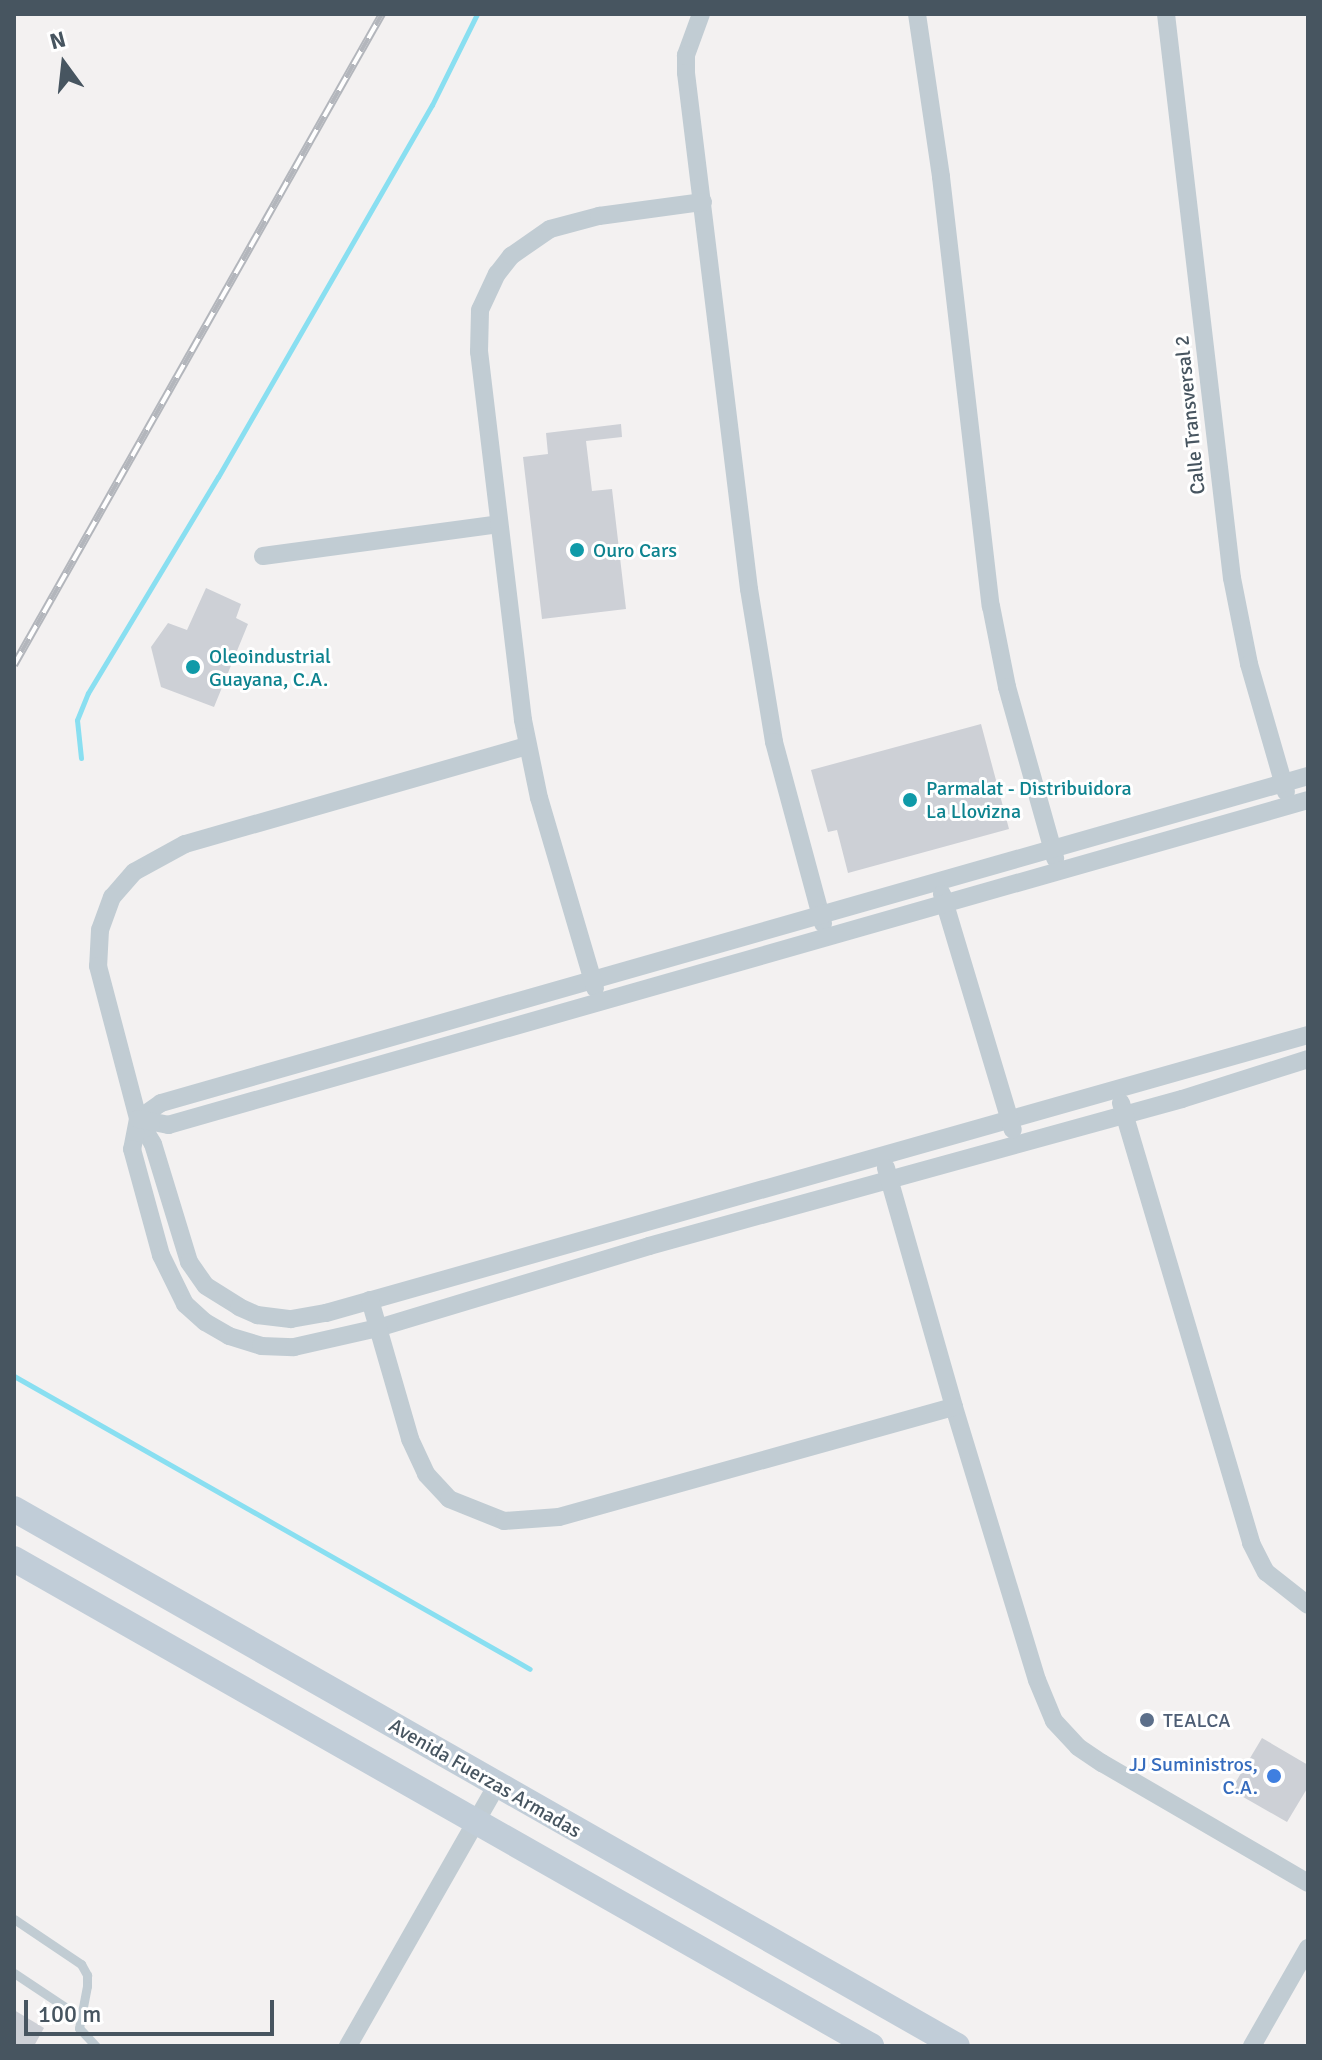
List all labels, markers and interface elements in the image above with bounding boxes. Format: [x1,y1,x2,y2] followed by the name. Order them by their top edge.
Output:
[24,24,104,104] north arrow
[47,25,69,55] text: N
[1170,334,1210,496] street label: Calle Transversal 2
[593,538,677,562] place label: Ouro Cars
[568,541,586,559] marker: Ouro Cars
[209,644,331,691] place label: Oleoindustrial Guayana, C.A.
[184,658,202,676] marker: Oleoindustrial Guayana, C.A.
[926,776,1132,823] place label: Parmalat - Distribuidora La Llovizna
[901,791,919,809] marker: Parmalat - Distribuidora La Llovizna
[1163,1708,1231,1732] place label: TEALCA
[1138,1711,1156,1729] marker: TEALCA
[385,1713,585,1843] street label: Avenida Fuerzas Armadas
[1129,1752,1258,1799] place label: JJ Suministros, C.A.
[1265,1767,1283,1785] marker: JJ Suministros, C.A.
[28,1984,278,2034] scale bar
[38,1999,101,2029] text: 100 m

